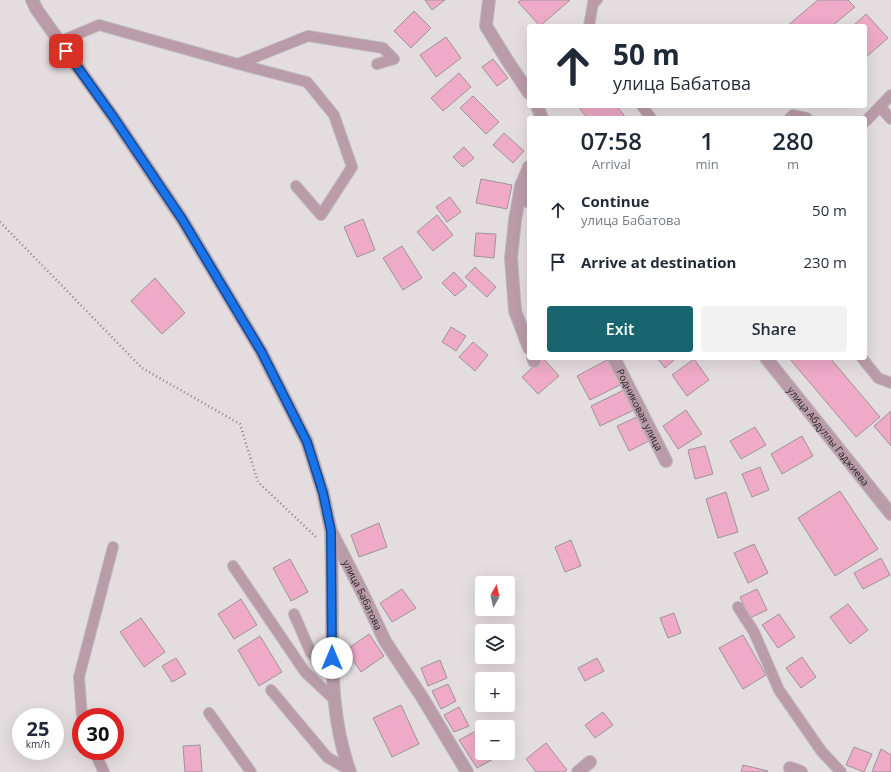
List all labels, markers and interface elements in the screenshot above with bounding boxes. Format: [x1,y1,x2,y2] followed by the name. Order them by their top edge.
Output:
[49,34,83,68] pin
[613,35,680,73] text: 50 m
[55,40,77,62] icon: arrive
[547,40,599,92] icon: ahead
[613,71,751,95] text: улица Бабатова
[581,124,642,157] text: 07:58
[700,124,714,157] text: 1
[772,124,813,157] text: 280
[592,155,631,173] text: Arrival
[696,155,719,173] text: min
[787,155,799,173] text: m
[581,191,649,211] text: Continue
[547,199,569,221] icon: ahead
[812,200,847,220] text: 50 m
[581,211,681,229] text: улица Бабатова
[547,251,569,273] icon: arrive
[581,252,736,272] text: Arrive at destination
[803,252,847,272] text: 230 m
[547,306,693,352] button: Exit
[701,306,847,352] button: Share
[614,366,667,453] street label: Родниковая улица
[784,383,873,489] street label: улица Абдуллы Гаджиева
[340,557,386,632] street label: улица Бабатова
[475,576,515,616] north arrow
[475,576,515,760] map controls
[475,624,515,664] button: layers
[311,637,353,679] position arrow
[475,672,515,712] button: +
[72,708,124,760] speed limit sign: 30
[27,715,49,742] text: 25
[475,720,515,760] button: −
[26,737,50,751] text: km/h

